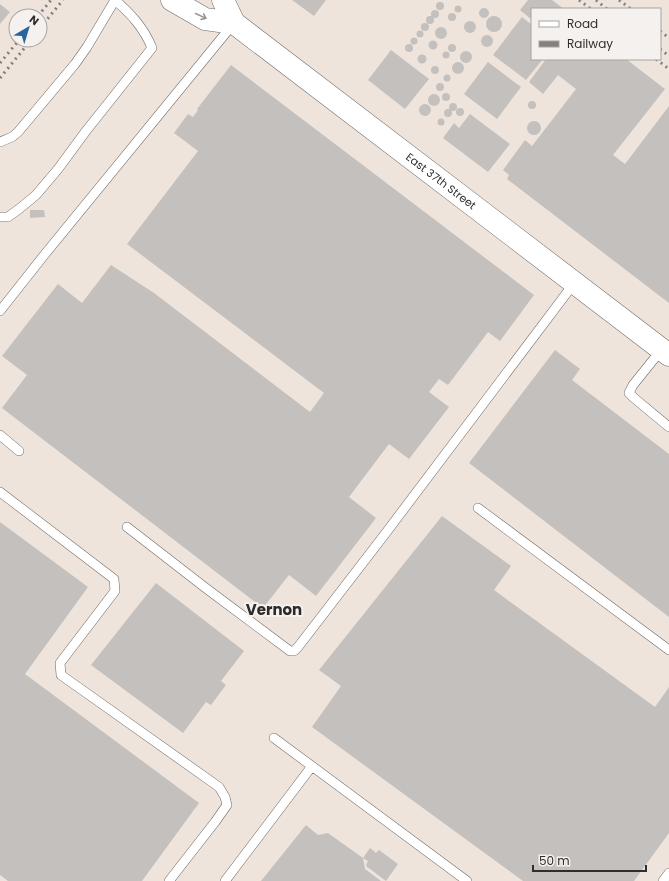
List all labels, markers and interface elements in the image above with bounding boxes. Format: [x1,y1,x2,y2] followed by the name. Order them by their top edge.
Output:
[8,8,48,48] north arrow
[531,8,661,60] legend
[26,11,42,29] text: N
[195,13,207,20] one-way arrow
[567,15,598,32] text: Road
[567,35,613,52] text: Railway
[403,149,480,213] street label: East 37th Street
[246,599,302,620] district label: Vernon
[533,847,646,873] scale bar
[539,852,570,869] text: 50 m

